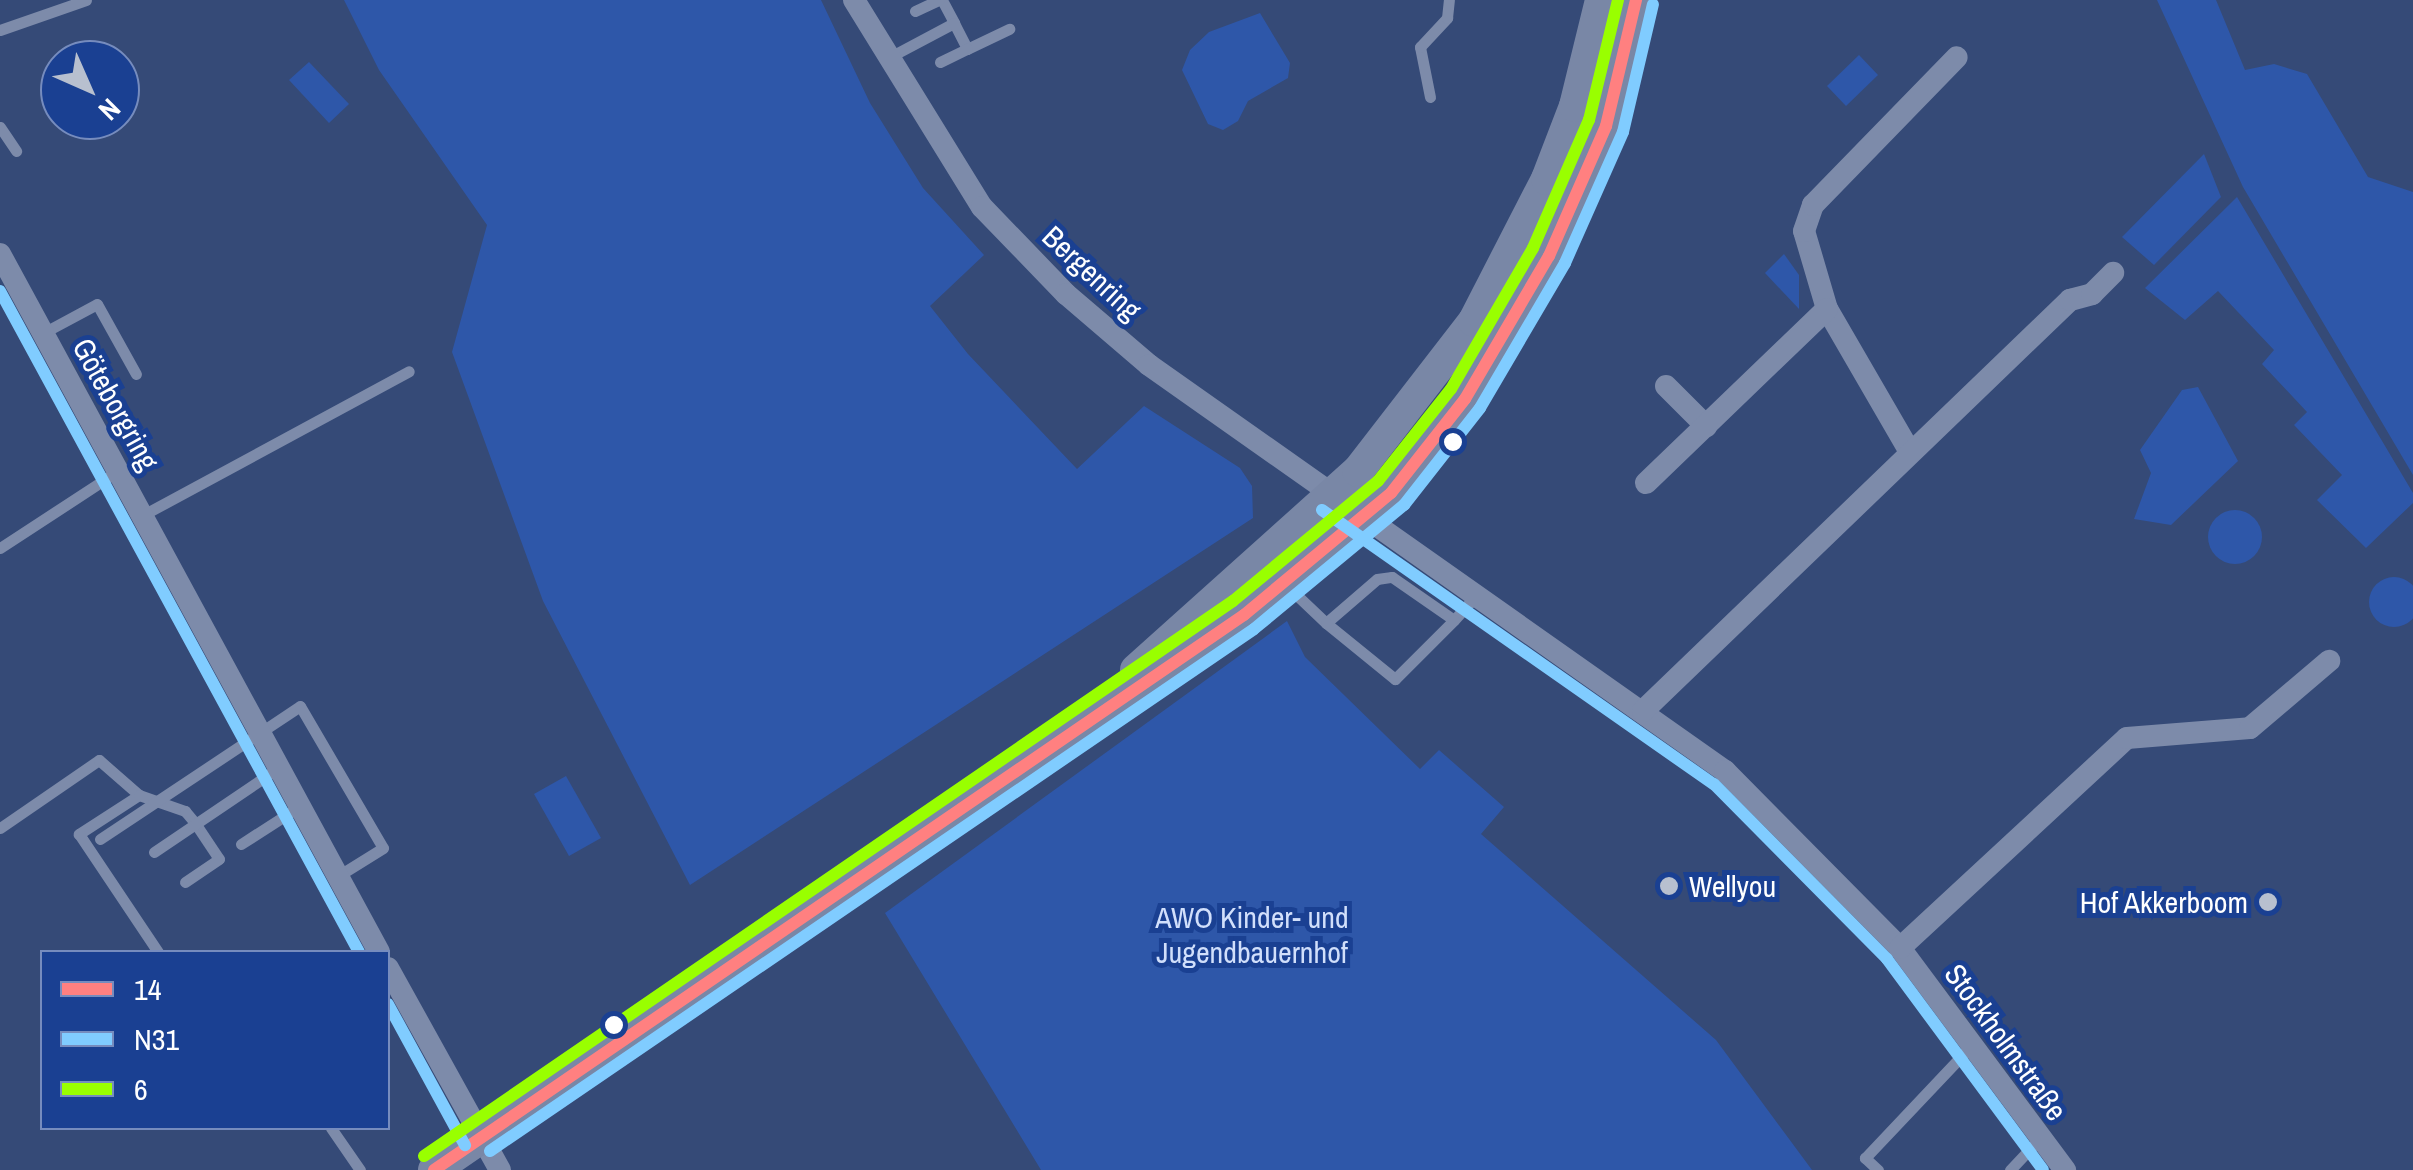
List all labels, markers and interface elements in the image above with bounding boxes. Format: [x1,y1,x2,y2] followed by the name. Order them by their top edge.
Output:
[40,40,140,140] north arrow
[91,90,129,129] text: N
[1035,218,1149,328] street label: Bergenring
[65,332,167,476] street label: Göteborgring
[1443,432,1463,452] unlabelled marker
[1689,868,1776,904] place label: Wellyou
[1658,875,1680,897] marker: Wellyou
[2078,884,2248,920] place label: Hof Akkerboom
[2257,891,2279,913] marker: Hof Akkerboom
[1155,899,1349,970] park label: AWO Kinder- und Jugendbauernhof
[40,950,390,1130] legend
[1937,957,2075,1127] street label: Stockholmstraße
[134,969,161,1009] text: 14
[604,1015,624,1035] unlabelled marker
[134,1019,179,1059] text: N31
[134,1069,148,1109] text: 6

